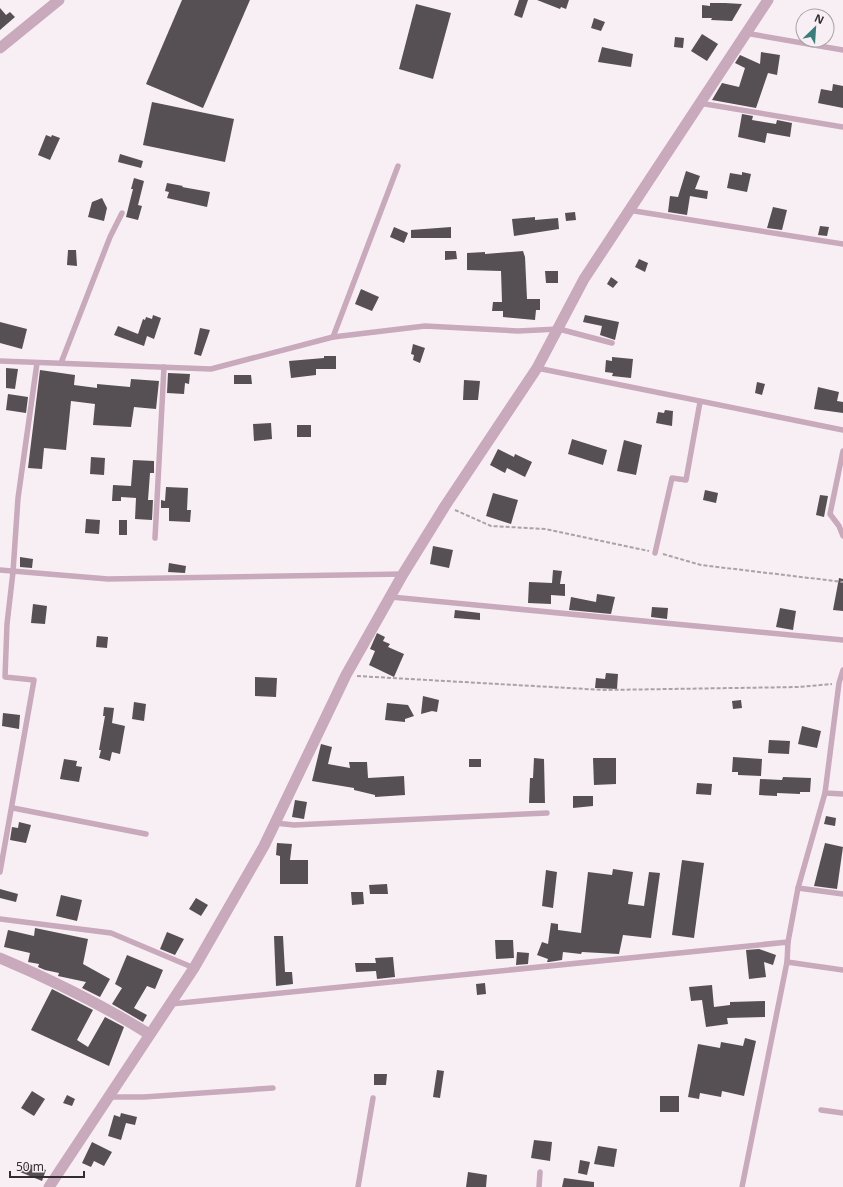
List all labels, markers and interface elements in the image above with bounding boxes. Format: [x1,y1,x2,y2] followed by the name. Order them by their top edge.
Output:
[795,8,835,48] north arrow
[812,10,827,27] text: N
[10,1153,84,1179] scale bar
[16,1158,44,1175] text: 50 m

